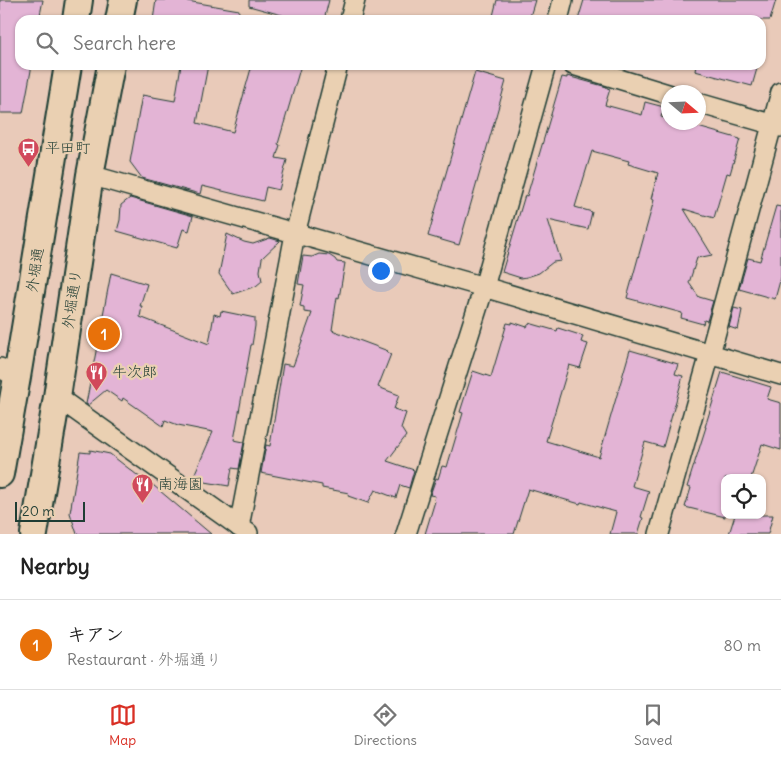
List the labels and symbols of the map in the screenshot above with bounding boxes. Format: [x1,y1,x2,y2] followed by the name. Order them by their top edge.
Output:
[661,85,706,130] north arrow
[17,136,41,167] bus stop icon: 平田町
[45,138,91,157] place label: 平田町
[22,246,47,294] street label: 外堀通
[368,258,394,284] your location
[58,268,85,330] street label: 外堀通り
[88,315,120,353] pin: 1
[84,360,108,391] restaurant icon: 牛次郎
[112,362,157,381] place label: 牛次郎
[130,472,154,503] restaurant icon: 南海園
[158,474,203,493] place label: 南海園
[15,499,85,522] scale bar

